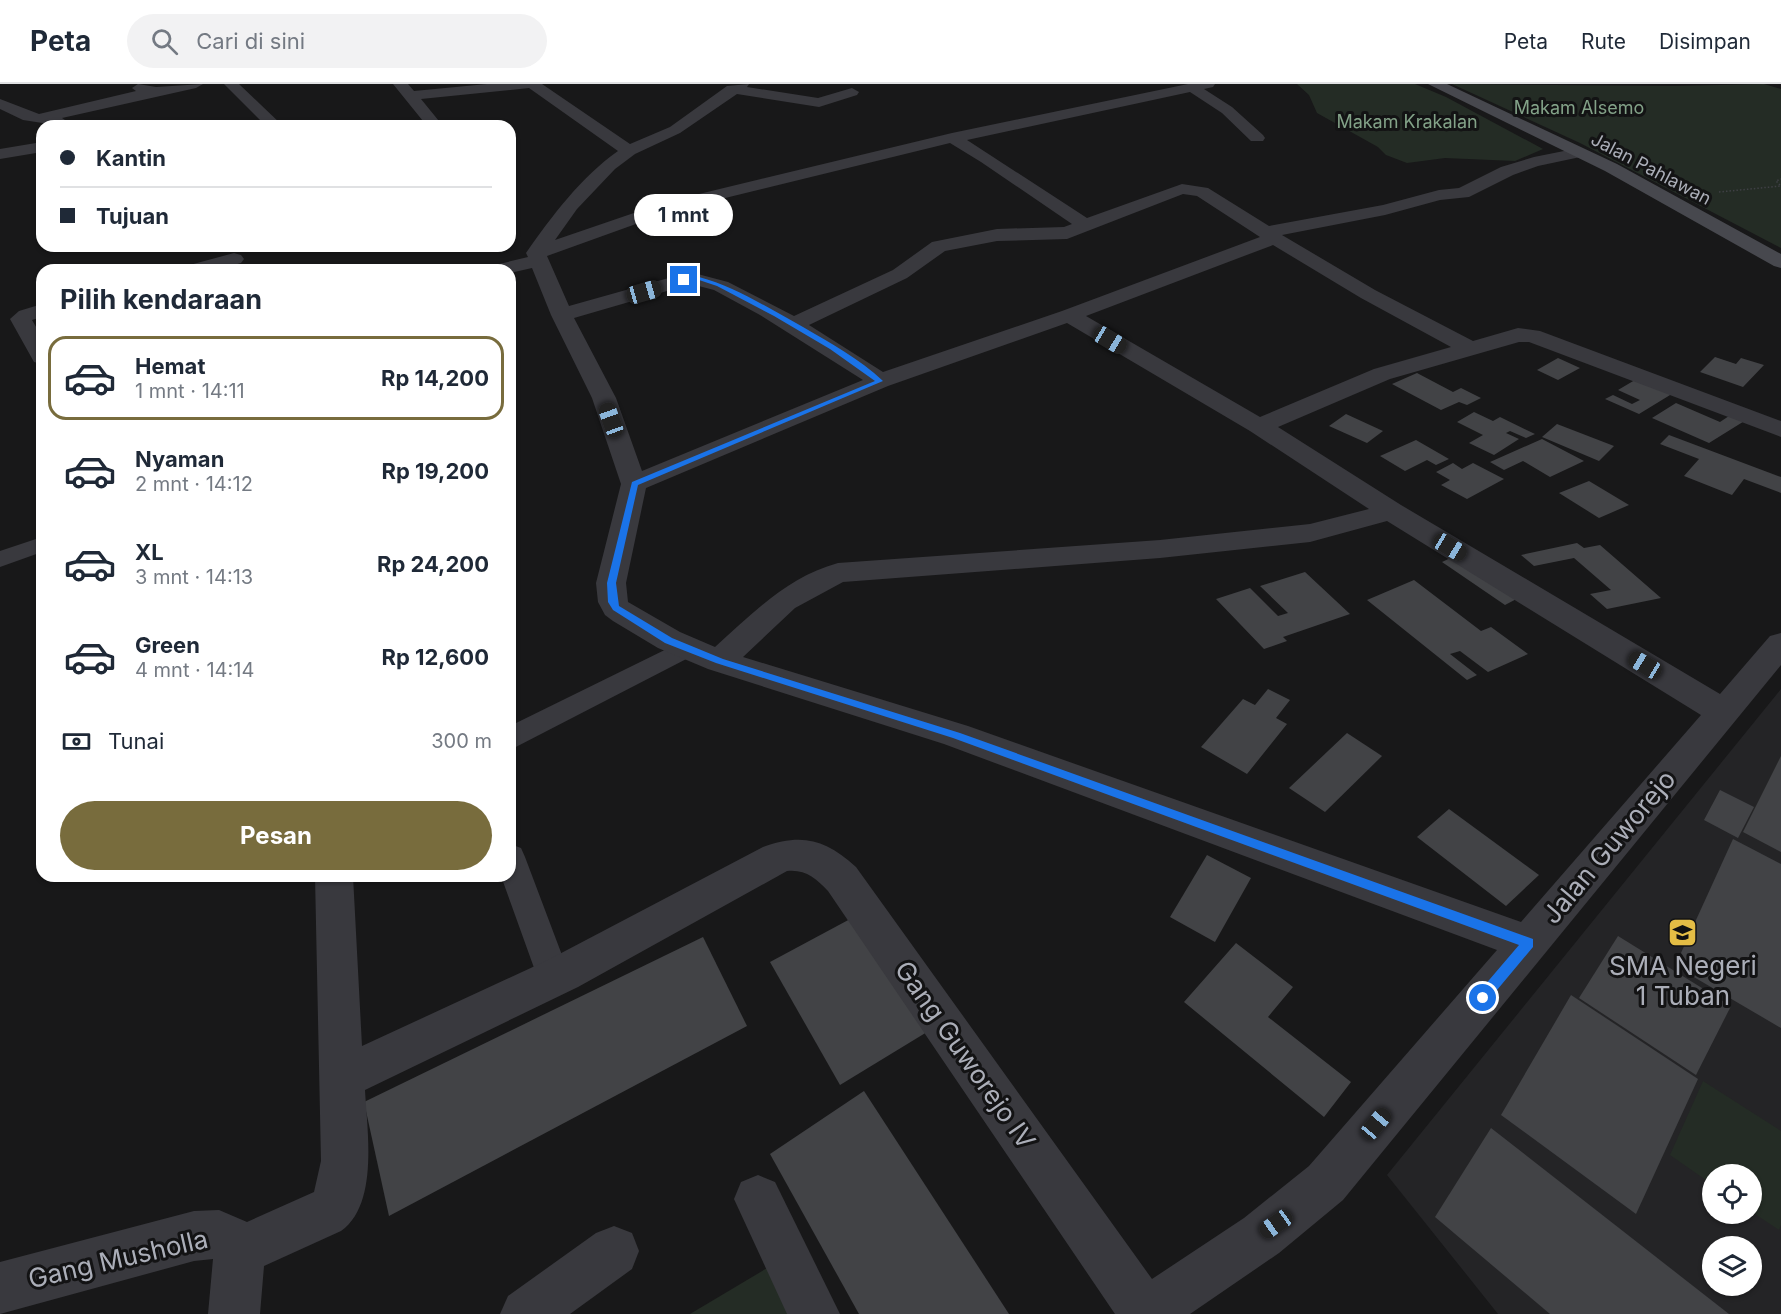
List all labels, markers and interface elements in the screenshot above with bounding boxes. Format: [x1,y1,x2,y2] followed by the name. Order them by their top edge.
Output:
[127,14,547,68] search box
[30,24,91,58] text: Peta
[148,25,181,58] icon: search
[196,28,305,54] text: Cari di sini
[1504,29,1548,54] text: Peta
[1581,29,1626,54] text: Rute
[1659,29,1751,54] text: Disimpan
[1514,97,1644,118] park label: Makam Alsemo
[1336,111,1478,132] park label: Makam Krakalan
[1588,128,1715,209] street label: Jalan Pahlawan
[96,145,166,171] text: Kantin
[634,193,734,235] callout: 1 mnt
[96,203,169,229] text: Tujuan
[658,203,709,227] text: 1 mnt
[670,266,697,293] route end
[624,278,664,306] car
[60,283,262,316] text: Pilih kendaraan
[1090,323,1130,357] car
[63,351,117,405] icon: car
[135,353,205,379] text: Hemat
[381,365,489,391] text: Rp 14,200
[135,379,245,403] text: 1 mnt · 14:11
[596,400,626,440] car
[63,444,117,498] icon: car
[135,446,224,472] text: Nyaman
[381,458,489,484] text: Rp 19,200
[135,472,253,496] text: 2 mnt · 14:12
[1430,530,1470,564] car
[63,537,117,591] icon: car
[135,539,164,565] text: XL
[377,551,489,577] text: Rp 24,200
[135,565,253,589] text: 3 mnt · 14:13
[63,630,117,684] icon: car
[135,632,200,658] text: Green
[381,644,489,670] text: Rp 12,600
[1625,648,1665,682] car
[135,658,254,682] text: 4 mnt · 14:14
[60,725,93,758] icon: cash
[108,728,164,754] text: Tunai
[431,729,492,753] text: 300 m
[1535,764,1682,930] street label: Jalan Guworejo
[60,801,492,870] button: Pesan
[1667,916,1699,948] school or university icon: SMA Negeri 1 Tuban
[1609,950,1757,1011] place label: SMA Negeri 1 Tuban
[889,955,1042,1155] street label: Gang Guworejo IV
[1469,984,1496,1011] route start
[1358,1104,1394,1144] car
[1702,1164,1762,1296] map controls
[1702,1164,1762,1224] button: locate
[1256,1206,1296,1242] car
[25,1223,211,1294] street label: Gang Musholla
[1702,1236,1762,1296] button: layers

